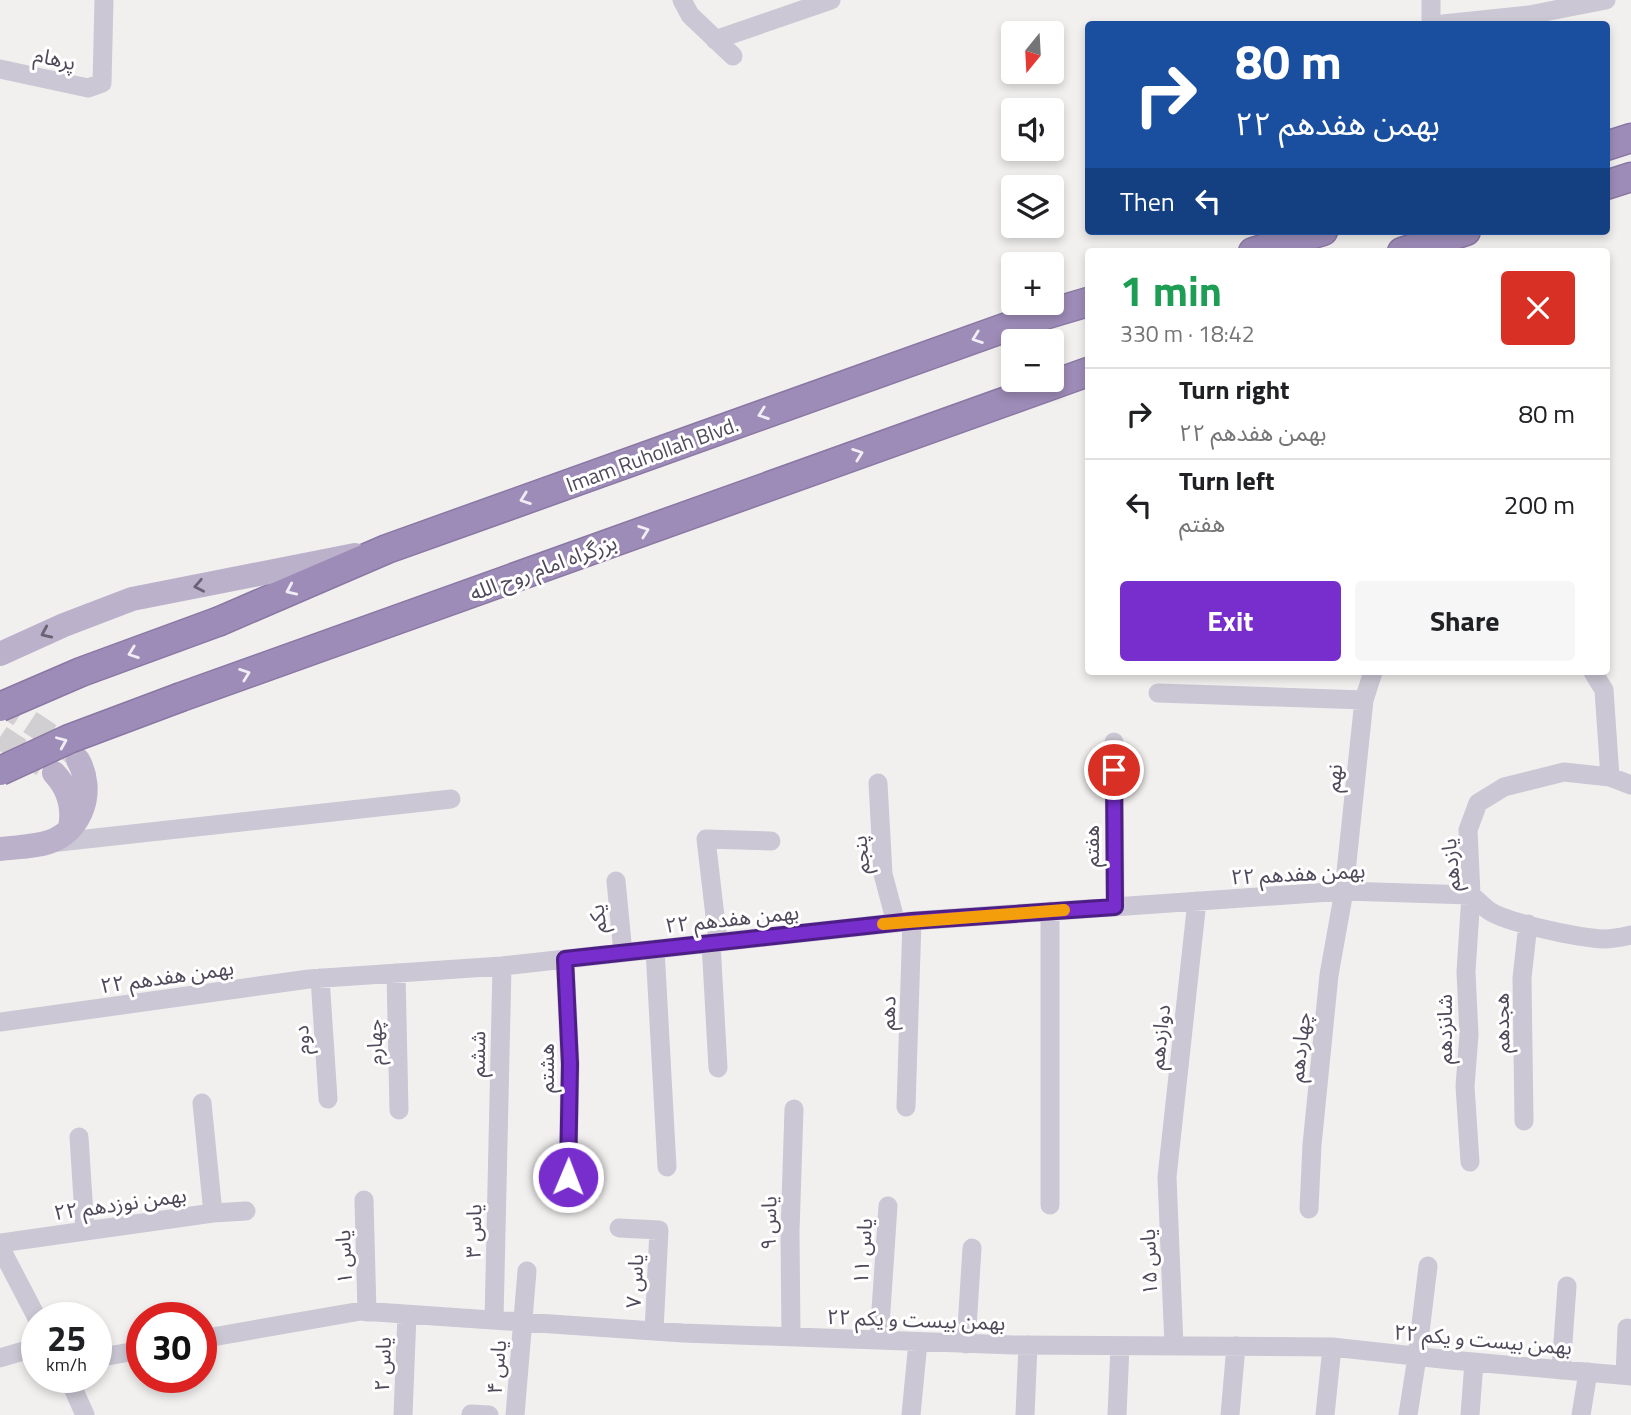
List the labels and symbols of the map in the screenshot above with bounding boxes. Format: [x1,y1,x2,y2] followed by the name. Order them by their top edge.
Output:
[1001,21,1064,84] north arrow
[31,38,79,79] street label: پرهام
[971,330,984,344] one-way arrow
[757,406,769,420] one-way arrow
[561,408,743,500] street label: Imam Ruhollah Blvd.
[851,448,863,462] one-way arrow
[520,491,532,505] one-way arrow
[637,525,649,539] one-way arrow
[465,526,621,609] street label: بزرگراه امام روح الله
[193,577,205,592] one-way arrow
[285,582,298,596] one-way arrow
[40,625,53,639] one-way arrow
[127,644,139,658] one-way arrow
[239,668,251,682] one-way arrow
[55,736,67,750] one-way arrow
[1084,740,1144,800] pin
[1316,762,1350,794] street label: نهم
[1075,825,1107,867] street label: هفتم
[842,834,878,876] street label: پنجم
[1432,837,1468,893] street label: یازدهم
[1230,854,1366,892] street label: ۲۲ بهمن هفدهم
[663,895,801,941] street label: ۲۲ بهمن هفدهم
[580,903,614,935] street label: یکم
[98,951,236,1001] street label: ۲۲ بهمن هفدهم
[1484,992,1518,1054] street label: هجدهم
[1428,994,1460,1064] street label: شانزدهم
[870,996,904,1030] street label: دهم
[1140,1003,1178,1071] street label: دوازدهم
[1279,1010,1319,1084] street label: چهاردهم
[358,1019,391,1065] street label: چهارم
[284,1024,319,1056] street label: دوم
[461,1031,493,1077] street label: ششم
[530,1043,562,1093] street label: هشتم
[531,1140,605,1214] position arrow
[52,1178,188,1228] street label: ۲۲ بهمن نوزدهم
[752,1196,784,1250] street label: یاس ۹
[457,1204,489,1258] street label: یاس ۳
[844,1217,880,1285] street label: یاس ۱۱
[1131,1228,1165,1296] street label: یاس ۱۵
[326,1229,360,1285] street label: یاس ۱
[617,1253,651,1309] street label: یاس ۷
[826,1300,1006,1338] street label: ۲۲ بهمن بیست و یکم
[126,1302,217,1393] speed limit sign: 30
[1393,1315,1573,1363] street label: ۲۲ بهمن بیست و یکم
[365,1336,399,1392] street label: یاس ۲
[478,1338,514,1396] street label: یاس ۴

